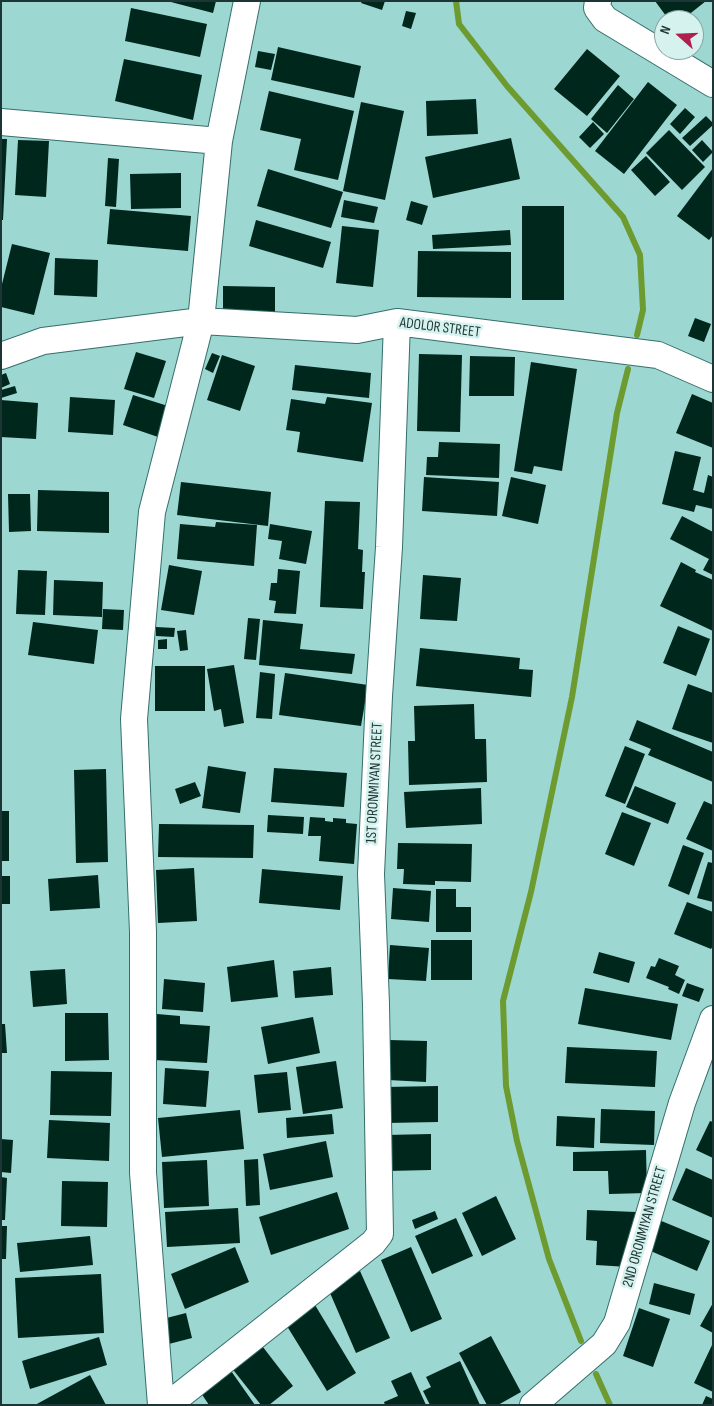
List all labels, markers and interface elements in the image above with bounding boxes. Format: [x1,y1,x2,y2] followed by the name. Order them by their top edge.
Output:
[654,10,704,60] north arrow
[656,24,675,36] text: N
[399,314,481,342] street label: ADOLOR STREET
[363,722,387,844] street label: 1ST ORONMIYAN STREET
[619,1165,671,1289] street label: 2ND ORONMIYAN STREET

